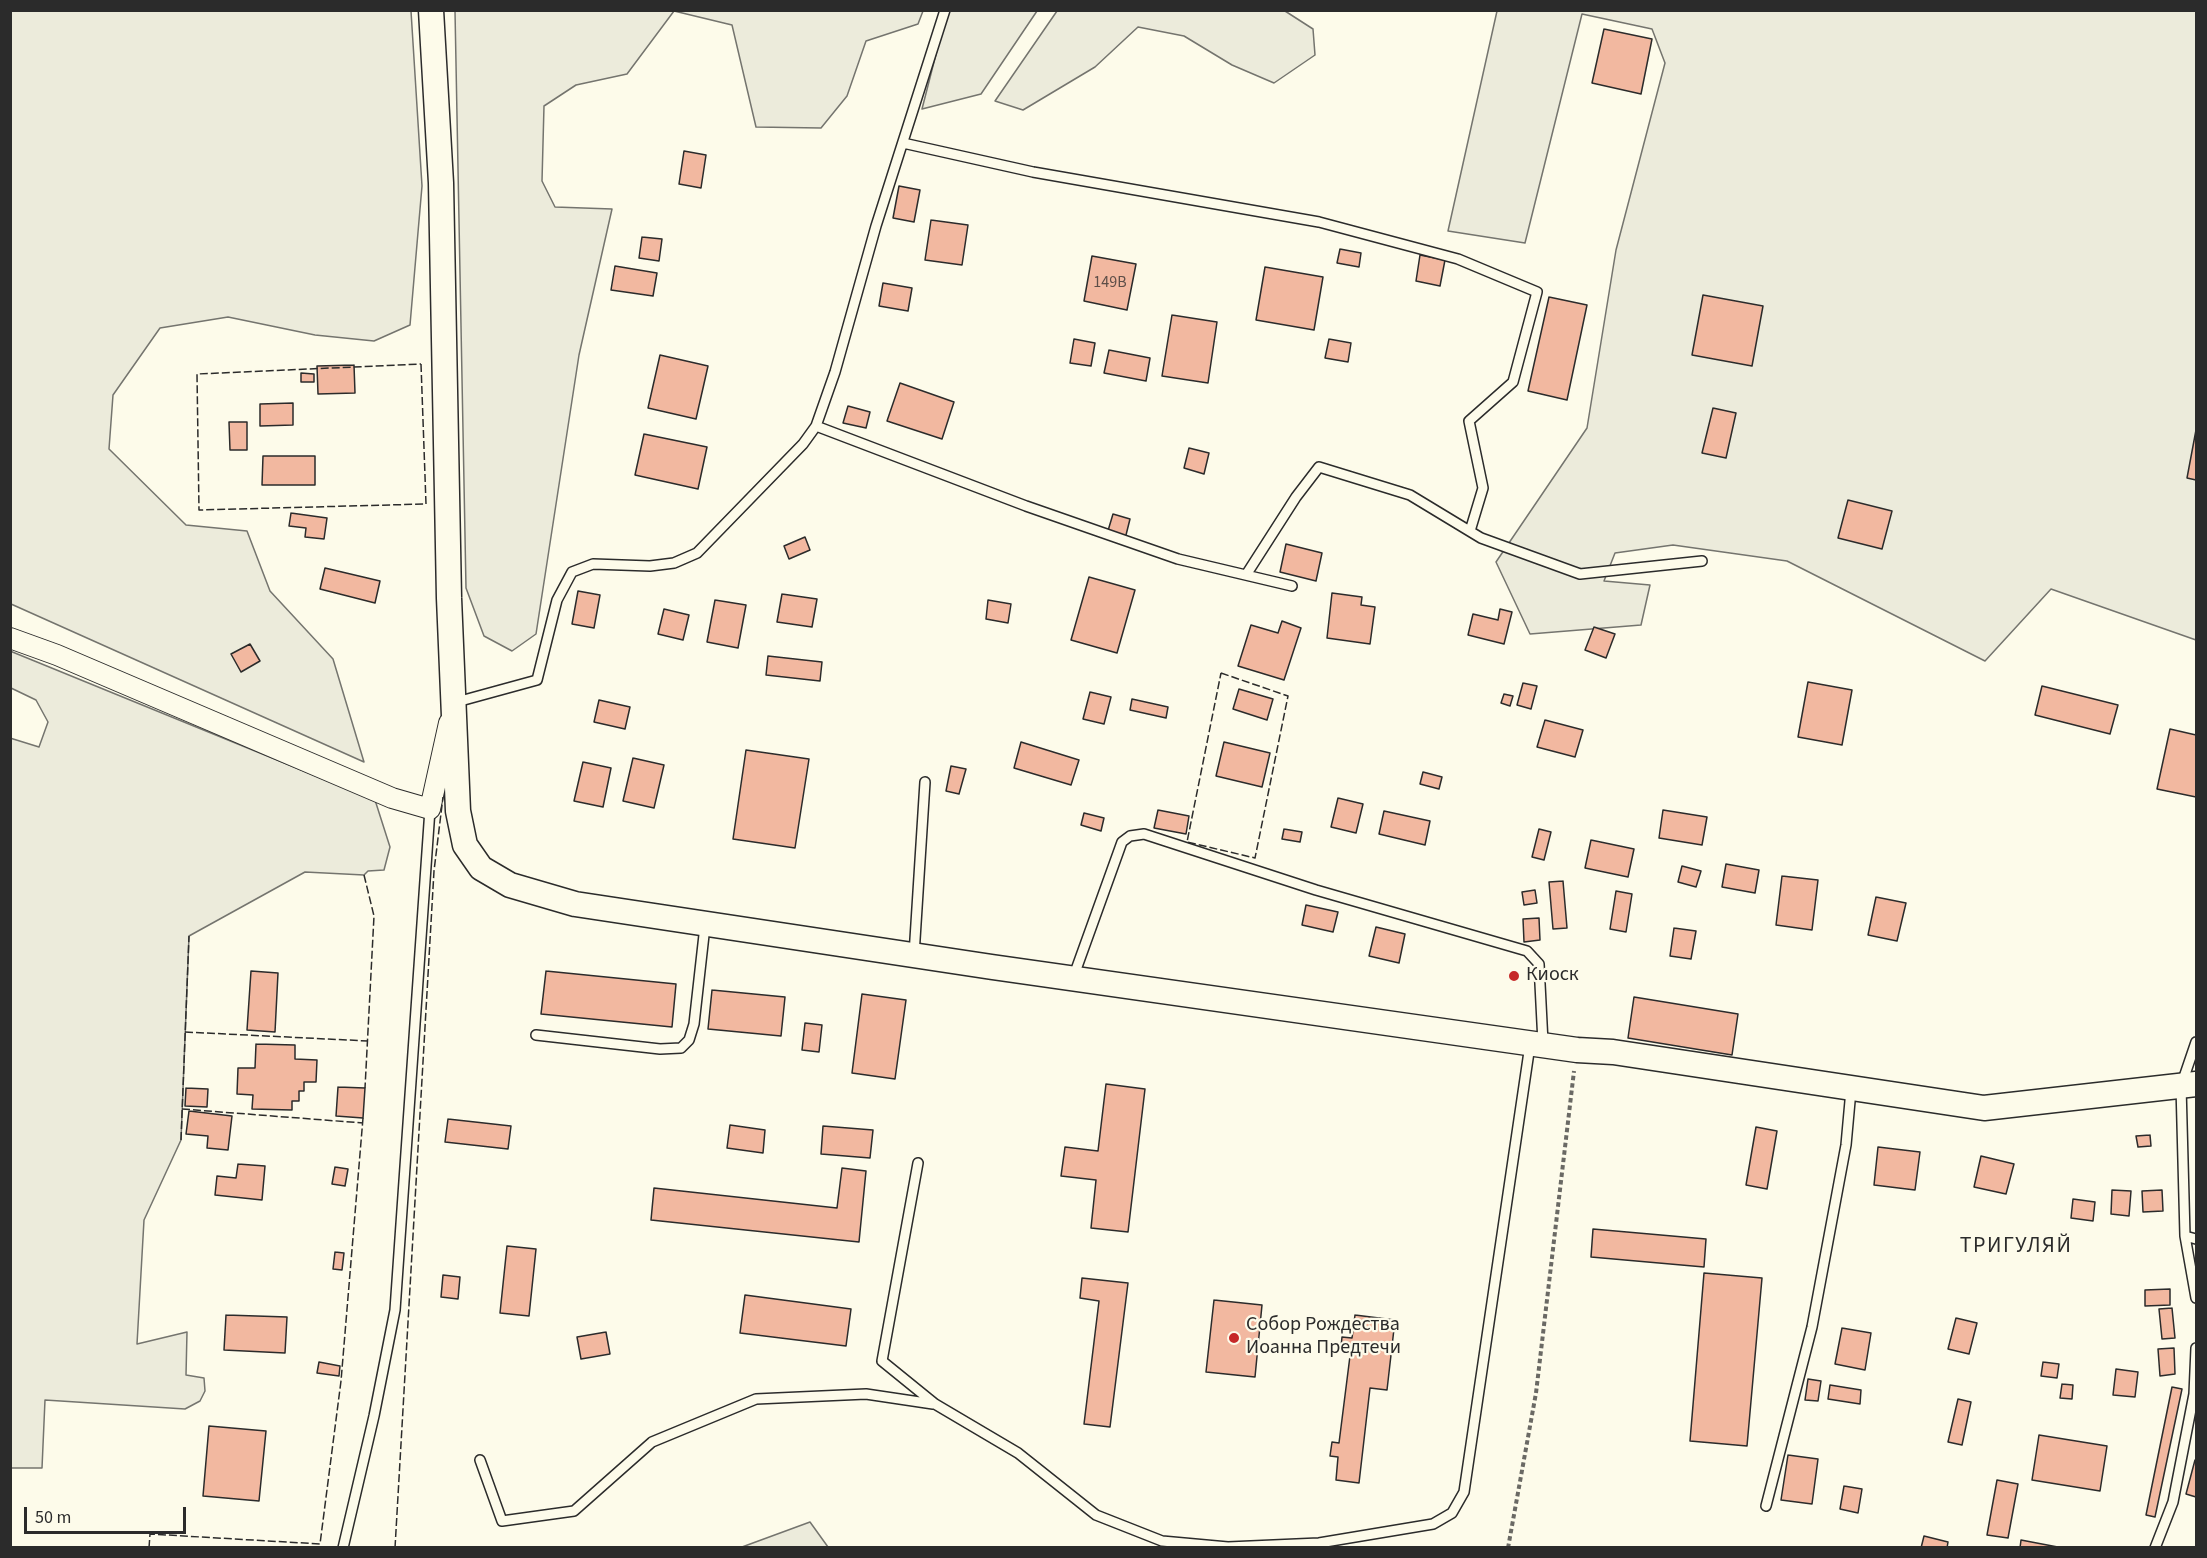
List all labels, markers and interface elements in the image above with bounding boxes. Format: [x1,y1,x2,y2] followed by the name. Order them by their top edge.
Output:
[1093,273,1127,293] house number: 149В
[1526,964,1579,988] place label: Киоск
[1507,969,1521,983] marker: Киоск
[1960,1234,2072,1260] district label: ТРИГУЛЯЙ
[1246,1314,1401,1361] place label: Собор Рождества Иоанна Предтечи
[1227,1331,1241,1345] marker: Собор Рождества Иоанна Предтечи
[27,1495,189,1533] scale bar
[35,1505,71,1530] text: 50 m

